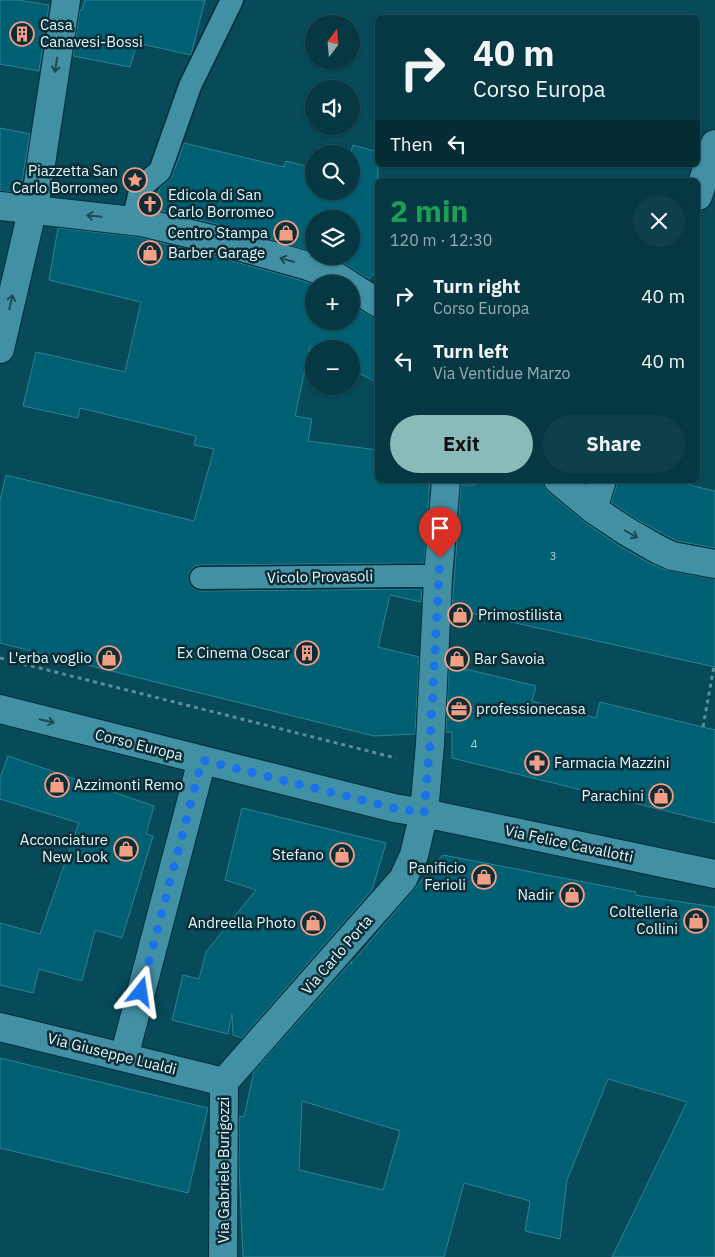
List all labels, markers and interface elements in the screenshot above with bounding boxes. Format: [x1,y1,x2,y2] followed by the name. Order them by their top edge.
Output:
[40,15,143,51] place label: Casa Canavesi-Bossi
[305,15,360,70] north arrow
[305,15,360,395] map controls
[9,21,35,47] building icon: Casa Canavesi-Bossi
[473,30,555,76] text: 40 m
[390,35,455,100] icon: right
[51,57,61,73] one-way arrow
[473,74,605,103] text: Corso Europa
[305,80,360,135] button: sound
[443,130,471,158] icon: left
[390,132,433,156] text: Then
[305,145,360,200] button: search
[12,161,118,197] place label: Piazzetta San Carlo Borromeo
[122,167,148,193] place icon: Piazzetta San Carlo Borromeo
[168,185,274,221] place label: Edicola di San Carlo Borromeo
[137,191,163,217] church icon: Edicola di San Carlo Borromeo
[390,191,468,230] text: 2 min
[633,195,685,247] button: close
[305,210,360,265] button: layers
[87,211,103,221] one-way arrow
[273,220,299,246] shop icon: Centro Stampa
[167,223,268,242] place label: Centro Stampa
[390,230,492,250] text: 120 m · 12:30
[137,240,163,266] shop icon: Barber Garage
[168,243,265,262] place label: Barber Garage
[279,254,295,264] one-way arrow
[433,274,520,298] text: Turn right
[305,275,360,330] button: +
[390,282,418,310] icon: right
[641,284,685,308] text: 40 m
[7,294,16,310] one-way arrow
[433,298,529,318] text: Corso Europa
[433,339,509,363] text: Turn left
[305,340,360,395] button: −
[390,347,418,375] icon: left
[641,349,685,373] text: 40 m
[433,363,570,383] text: Via Ventidue Marzo
[390,415,533,473] button: Exit
[543,415,685,473] button: Share
[419,507,461,558] pin
[426,514,454,542] icon: arrive
[624,529,638,539] one-way arrow
[549,548,557,563] house number: 3
[267,566,373,587] street label: Vicolo Provasoli
[447,602,473,628] shop icon: Primostilista
[478,605,562,624] place label: Primostilista
[294,640,320,666] building icon: Ex Cinema Oscar
[177,643,290,662] place label: Ex Cinema Oscar
[96,645,122,671] shop icon: L'erba voglio
[444,646,470,672] shop icon: Bar Savoia
[8,648,92,667] place label: L'erba voglio
[474,649,545,668] place label: Bar Savoia
[446,696,472,722] office icon: professionecasa
[476,699,586,718] place label: professionecasa
[39,717,55,726] one-way arrow
[93,724,185,765] street label: Corso Europa
[470,736,478,751] house number: 4
[524,750,550,776] pharmacy icon: Farmacia Mazzini
[554,753,669,772] place label: Farmacia Mazzini
[44,772,70,798] shop icon: Azzimonti Remo
[74,775,183,794] place label: Azzimonti Remo
[648,783,674,809] shop icon: Parachini
[582,786,644,805] place label: Parachini
[503,821,635,866] street label: Via Felice Cavallotti
[20,830,108,866] place label: Acconciature New Look
[113,836,139,862] shop icon: Acconciature New Look
[329,842,355,868] shop icon: Stefano
[272,845,324,864] place label: Stefano
[409,858,466,894] place label: Panificio Ferioli
[471,864,497,890] shop icon: Panificio Ferioli
[559,882,585,908] shop icon: Nadir
[517,885,554,904] place label: Nadir
[609,902,678,938] place label: Coltelleria Collini
[683,908,709,934] shop icon: Coltelleria Collini
[300,910,326,936] shop icon: Andreella Photo
[297,911,376,998] street label: Via Carlo Porta
[188,913,296,932] place label: Andreella Photo
[114,965,166,1017] position arrow
[46,1028,179,1079] street label: Via Giuseppe Lualdi
[214,1097,233,1243] street label: Via Gabriele Burigozzi

